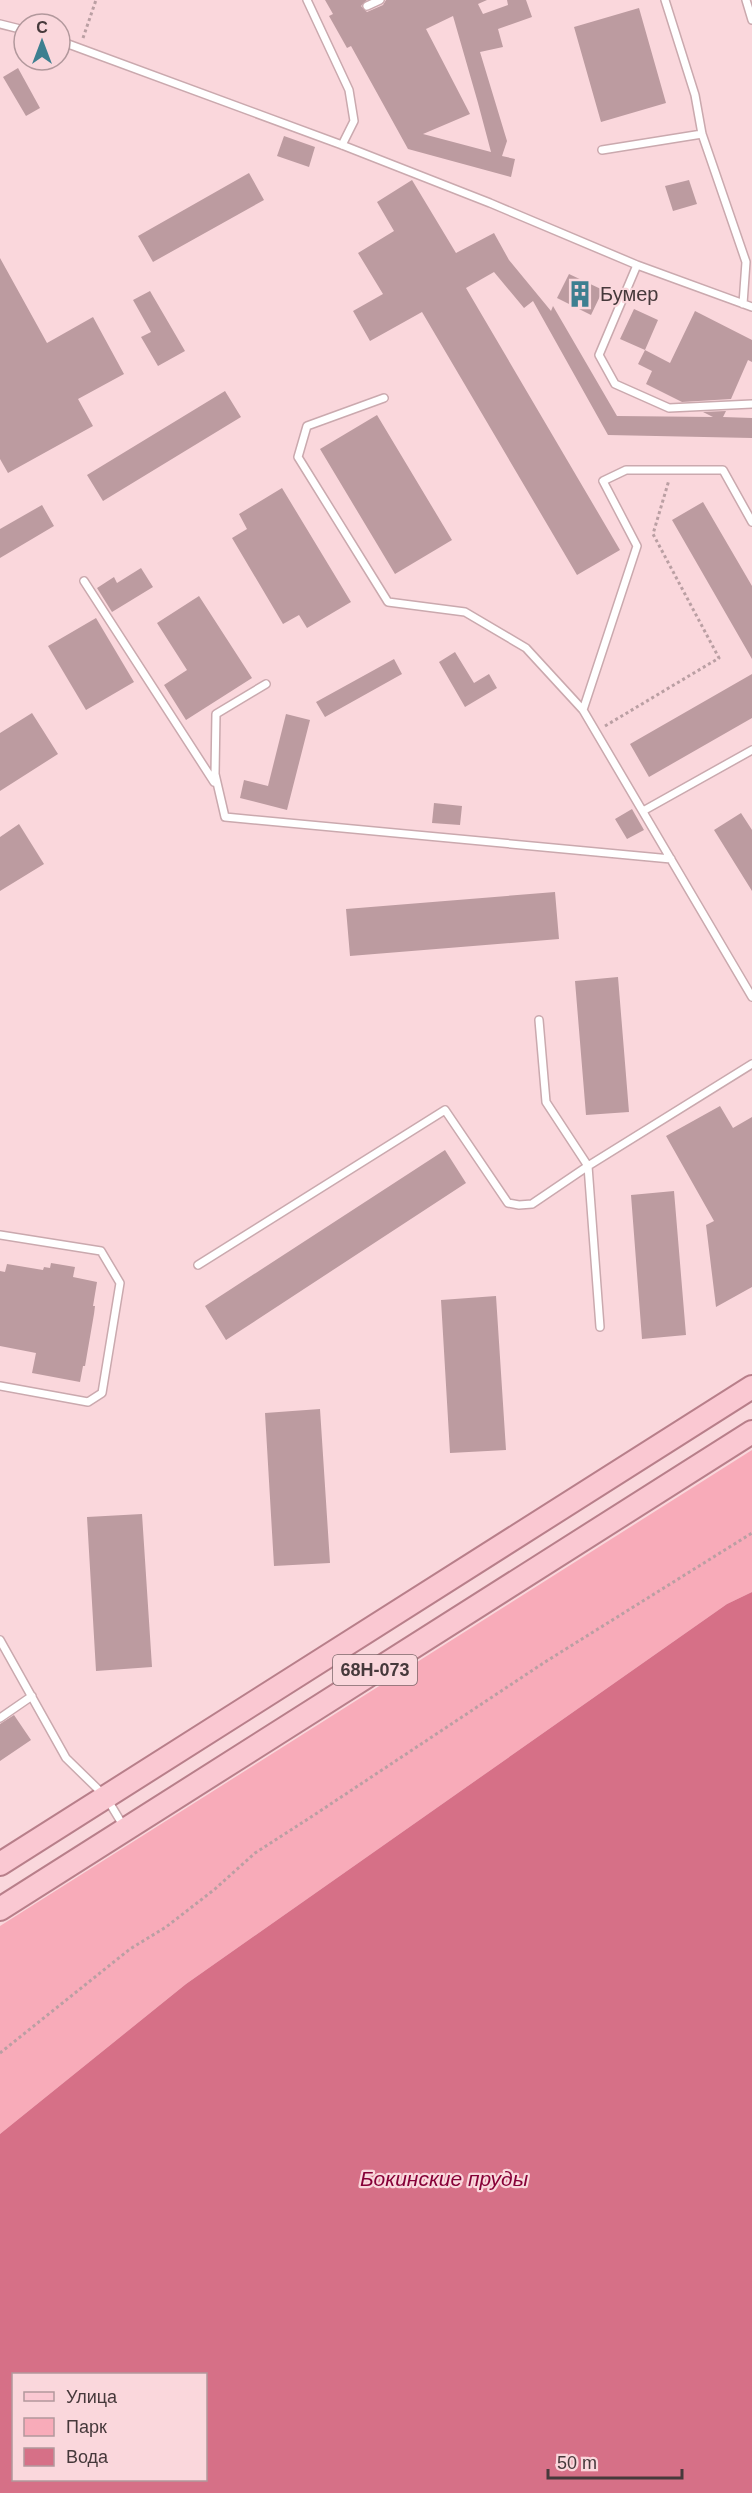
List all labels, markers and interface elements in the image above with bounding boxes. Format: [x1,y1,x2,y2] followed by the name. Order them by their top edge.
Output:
[12,12,72,72] north arrow
[36,19,48,36] text: С
[565,279,595,309] building icon: Бумер
[600,283,658,305] place label: Бумер
[333,1655,417,1685] road number: 68Н-073
[360,2167,529,2190] water label: Бокинские пруды
[12,2373,207,2481] legend
[66,2387,118,2407] text: Улица
[66,2417,107,2437] text: Парк
[548,2442,682,2480] scale bar
[66,2447,109,2467] text: Вода
[557,2453,597,2473] text: 50 m

